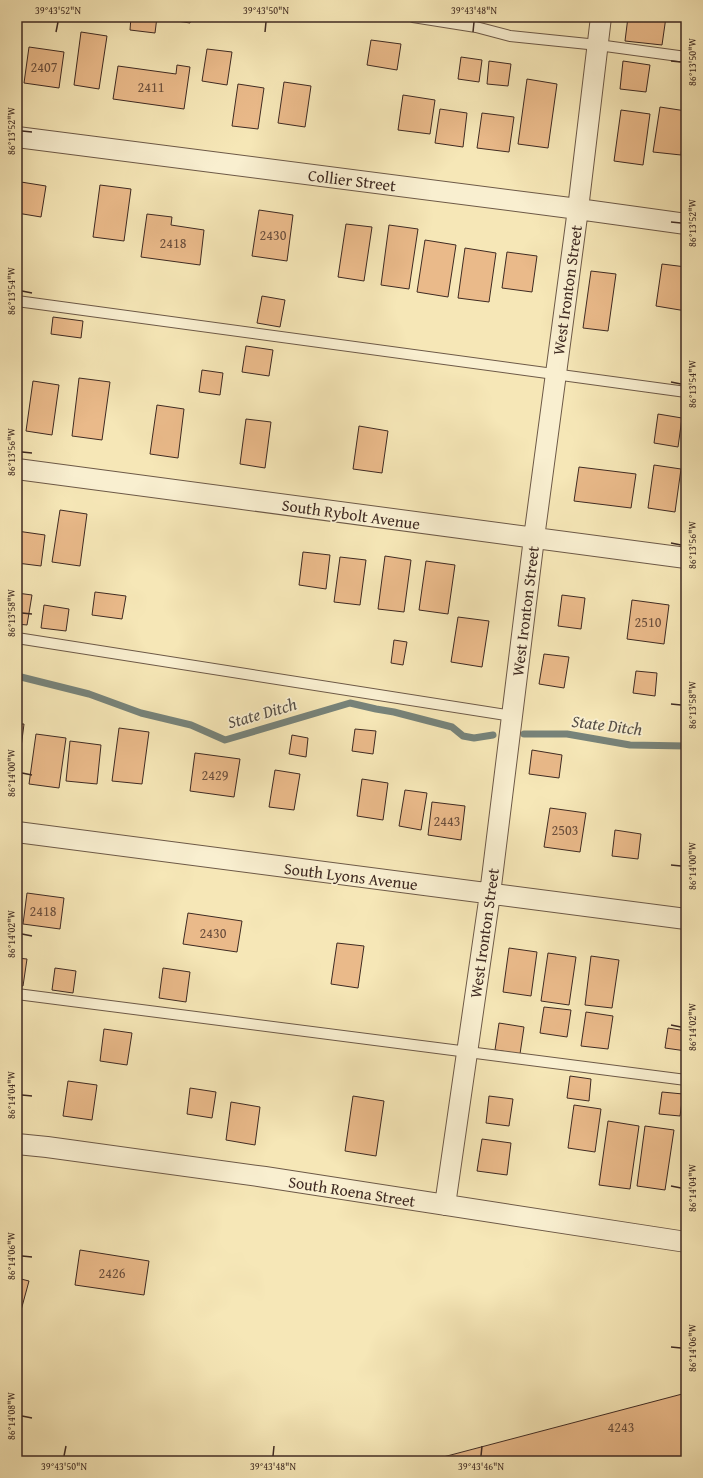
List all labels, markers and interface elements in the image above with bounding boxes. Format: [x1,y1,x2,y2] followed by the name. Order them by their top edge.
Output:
[35,3,81,18] text: 39°43'52"N
[243,3,289,18] text: 39°43'50"N
[451,3,497,18] text: 39°43'48"N
[685,38,700,86] text: 86°13'50"W
[31,57,58,77] house number: 2407
[138,77,164,97] house number: 2411
[4,107,19,155] text: 86°13'52"W
[307,163,398,197] street label: Collier Street
[685,199,700,247] text: 86°13'52"W
[546,223,588,357] street label: West Ironton Street
[260,225,287,245] house number: 2430
[160,233,187,253] house number: 2418
[4,267,19,315] text: 86°13'54"W
[685,360,700,408] text: 86°13'54"W
[4,428,19,476] text: 86°13'56"W
[280,492,422,536] street label: South Rybolt Avenue
[685,521,700,569] text: 86°13'56"W
[505,544,545,678] street label: West Ironton Street
[4,589,19,637] text: 86°13'58"W
[635,612,662,632] house number: 2510
[685,681,700,729] text: 86°13'58"W
[224,691,300,734] water label: State Ditch
[570,708,644,741] water label: State Ditch
[4,749,19,797] text: 86°14'00"W
[202,765,229,785] house number: 2429
[434,811,460,831] house number: 2443
[552,820,578,840] house number: 2503
[685,842,700,890] text: 86°14'00"W
[283,856,419,896] street label: South Lyons Avenue
[463,866,505,1000] street label: West Ironton Street
[30,901,57,921] house number: 2418
[4,910,19,958] text: 86°14'02"W
[200,923,227,943] house number: 2430
[685,1003,700,1051] text: 86°14'02"W
[4,1071,19,1119] text: 86°14'04"W
[685,1164,700,1212] text: 86°14'04"W
[287,1169,418,1213] street label: South Roena Street
[4,1232,19,1280] text: 86°14'06"W
[99,1263,126,1283] house number: 2426
[685,1324,700,1372] text: 86°14'06"W
[4,1392,19,1440] text: 86°14'08"W
[608,1417,634,1437] house number: 4243
[41,1459,87,1474] text: 39°43'50"N
[250,1459,296,1474] text: 39°43'48"N
[458,1459,504,1474] text: 39°43'46"N

